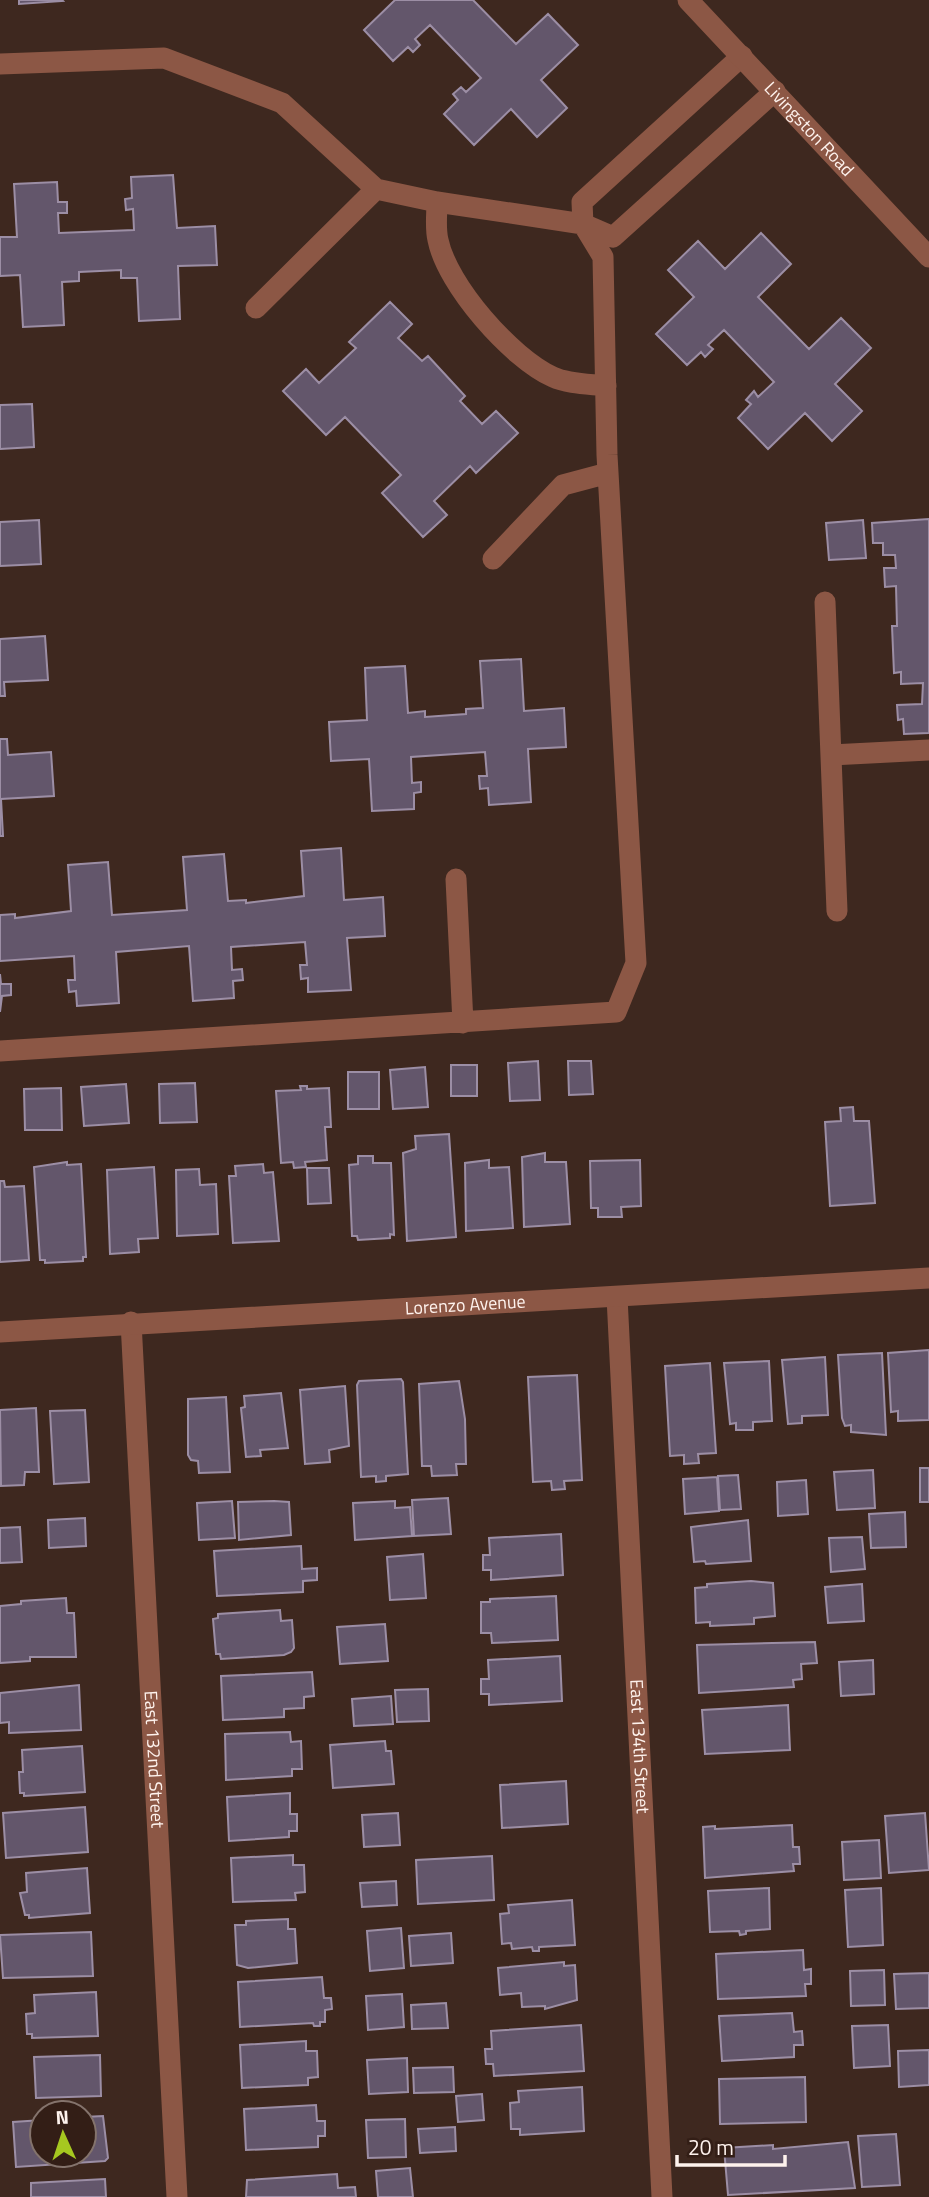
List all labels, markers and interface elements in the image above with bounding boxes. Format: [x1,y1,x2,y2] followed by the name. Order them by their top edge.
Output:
[758,75,861,182] street label: Livingston Road
[404,1287,526,1321] street label: Lorenzo Avenue
[623,1679,657,1815] street label: East 134th Street
[137,1690,172,1829] street label: East 132nd Street
[28,2099,98,2169] north arrow
[55,2102,69,2131] text: N
[677,2124,786,2168] scale bar
[688,2131,734,2163] text: 20 m

